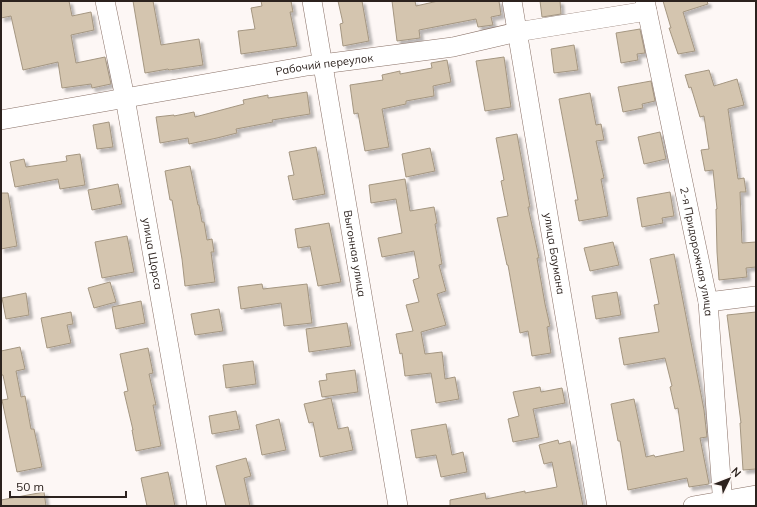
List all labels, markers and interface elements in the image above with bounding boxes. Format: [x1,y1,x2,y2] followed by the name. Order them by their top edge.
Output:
[274,50,374,78] street label: Рабочий переулок
[677,186,716,317] street label: 2-я Придорожная улица
[341,209,369,298] street label: Выгонная улица
[541,212,568,295] street label: улица Баумана
[139,217,166,291] street label: улица Щорса
[709,459,749,499] north arrow
[728,464,744,480] text: N
[10,473,126,499] scale bar
[16,479,44,494] text: 50 m

